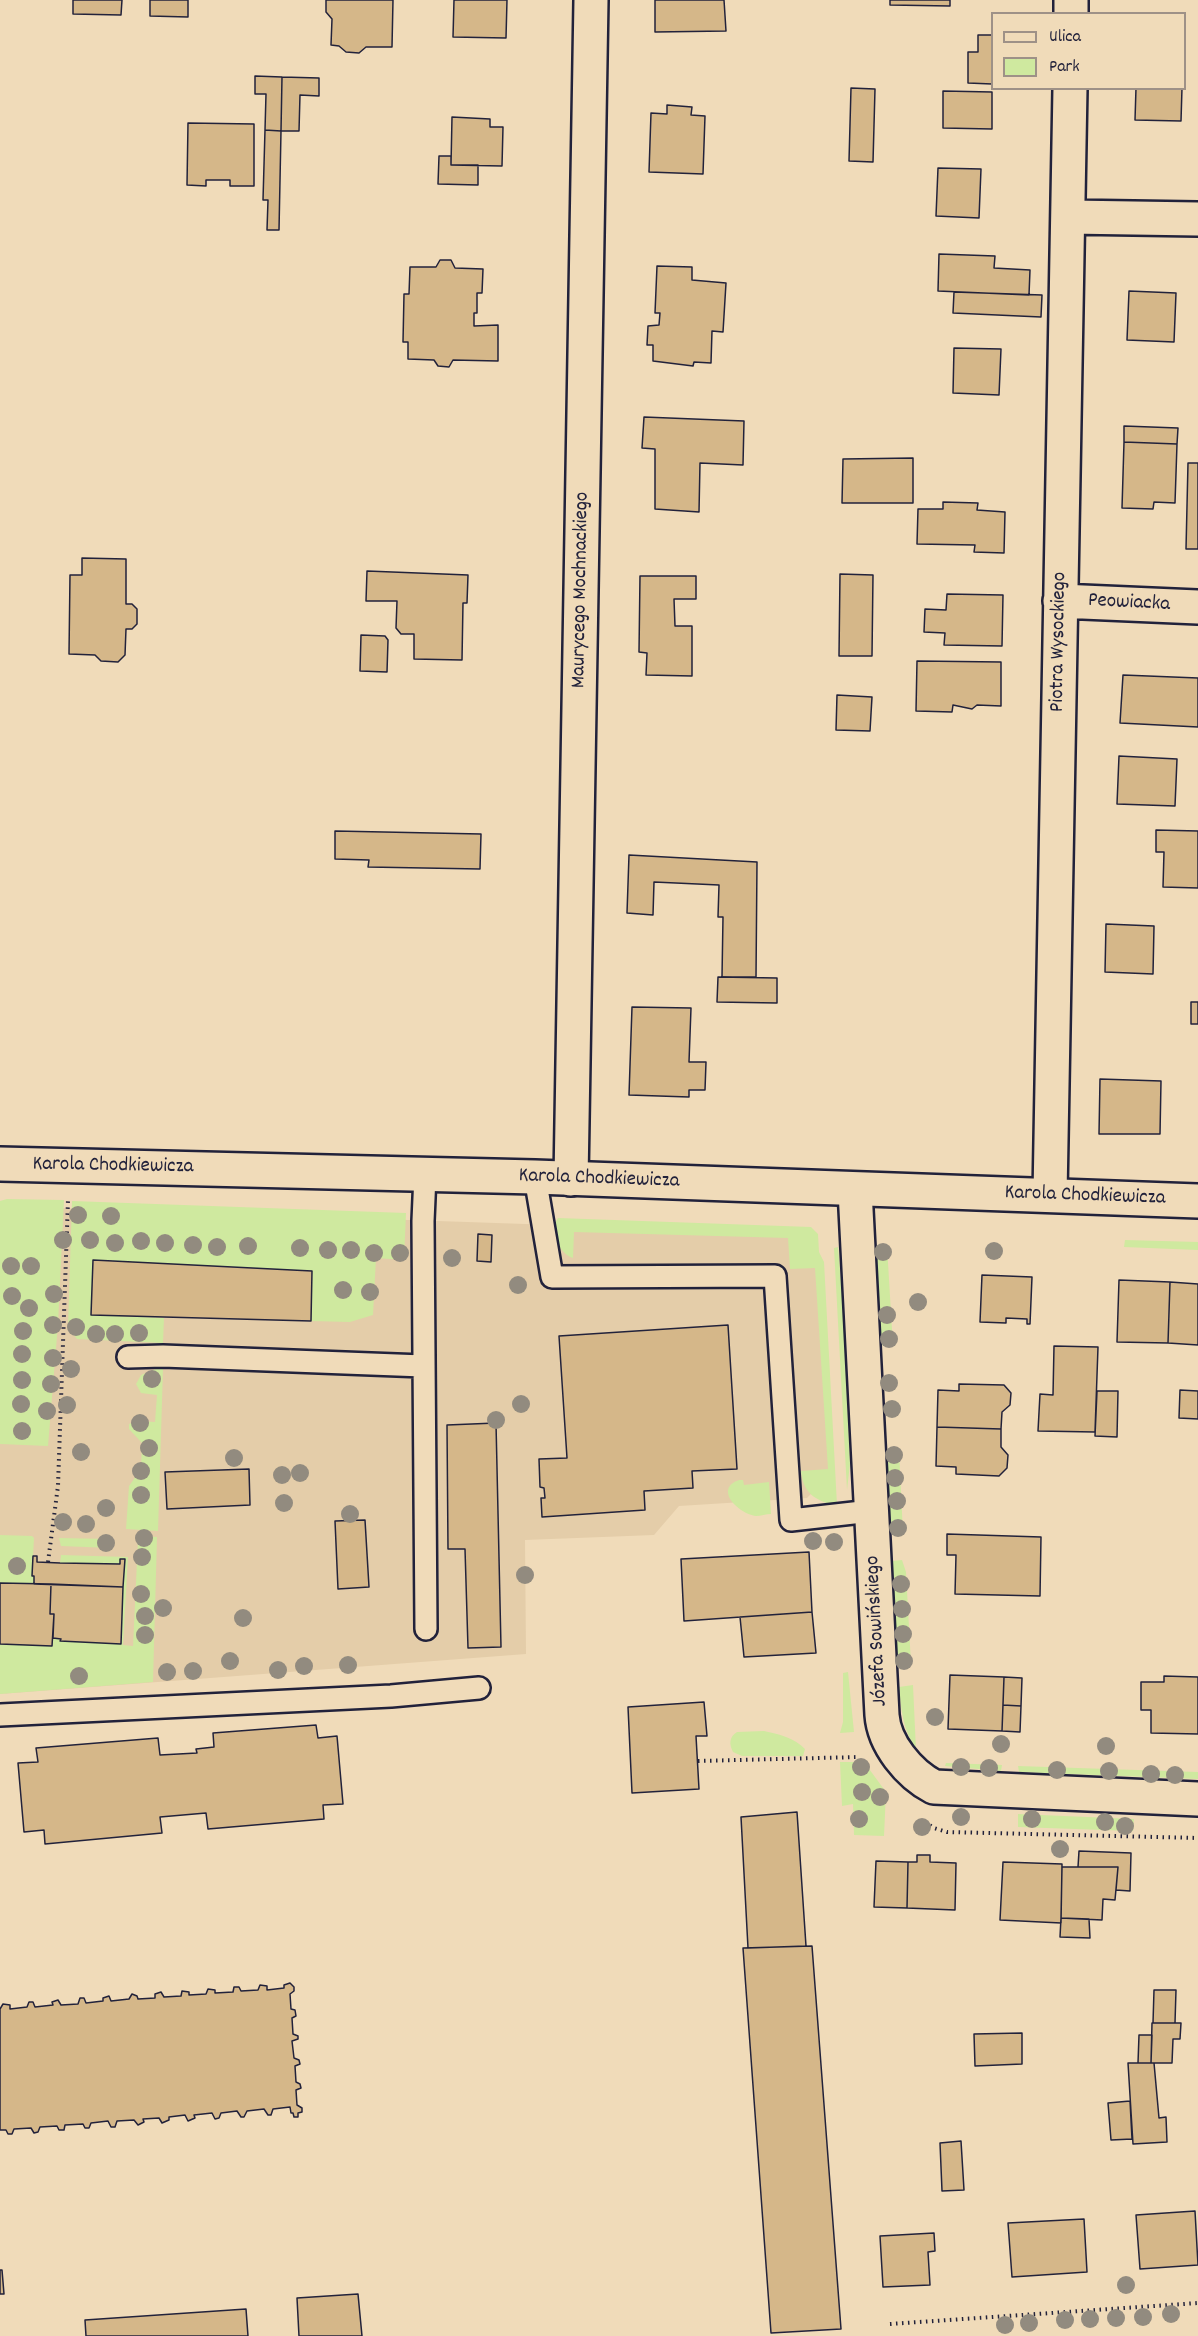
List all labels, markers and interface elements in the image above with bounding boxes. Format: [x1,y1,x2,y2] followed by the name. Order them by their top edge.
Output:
[991,12,1186,90] legend
[1049,25,1081,50] text: Ulica
[1049,55,1080,80] text: Park
[568,492,596,688] street label: Maurycego Mochnackiego
[1046,572,1074,712] street label: Piotra Wysockiego
[1087,589,1171,619] street label: Peowiacka
[32,1153,194,1181] street label: Karola Chodkiewicza
[518,1165,680,1195] street label: Karola Chodkiewicza
[1004,1182,1166,1212] street label: Karola Chodkiewicza
[861,1555,895,1707] street label: Józefa Sowińskiego

